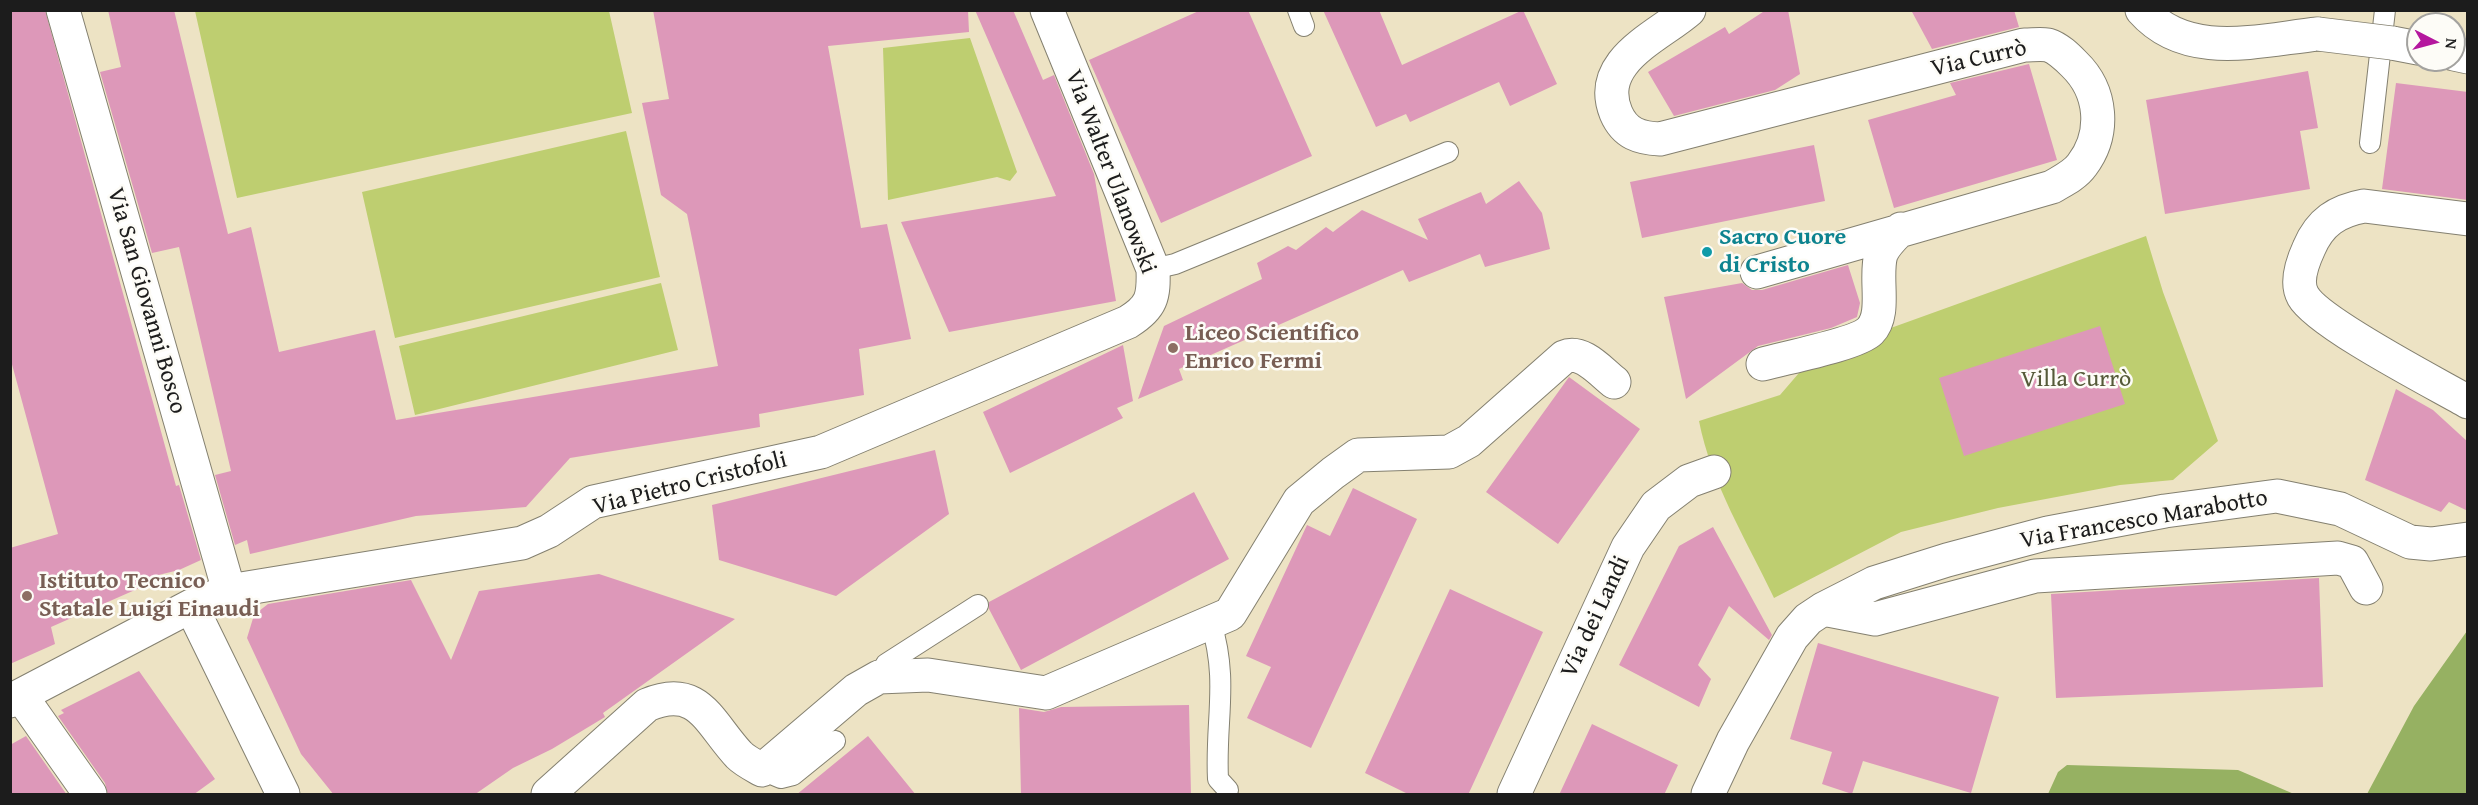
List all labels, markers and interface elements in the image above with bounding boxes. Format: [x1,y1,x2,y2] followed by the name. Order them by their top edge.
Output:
[2406,12,2466,72] north arrow
[1928,34,2030,84] street label: Via Currò
[2439,37,2464,50] text: N
[1058,66,1162,278] street label: Via Walter Ulanowski
[100,185,192,417] street label: Via San Giovanni Bosco
[1719,224,1846,280] place label: Sacro Cuore di Cristo
[1700,245,1714,259] marker: Sacro Cuore di Cristo
[1185,320,1359,376] place label: Liceo Scientifico Enrico Fermi
[1166,341,1180,355] marker: Liceo Scientifico Enrico Fermi
[2021,366,2131,394] park label: Villa Currò
[590,446,790,522] street label: Via Pietro Cristofoli
[2018,484,2270,556] street label: Via Francesco Marabotto
[1555,551,1637,683] street label: Via dei Landi
[39,568,260,624] place label: Istituto Tecnico Statale Luigi Einaudi
[20,589,34,603] marker: Istituto Tecnico Statale Luigi Einaudi

